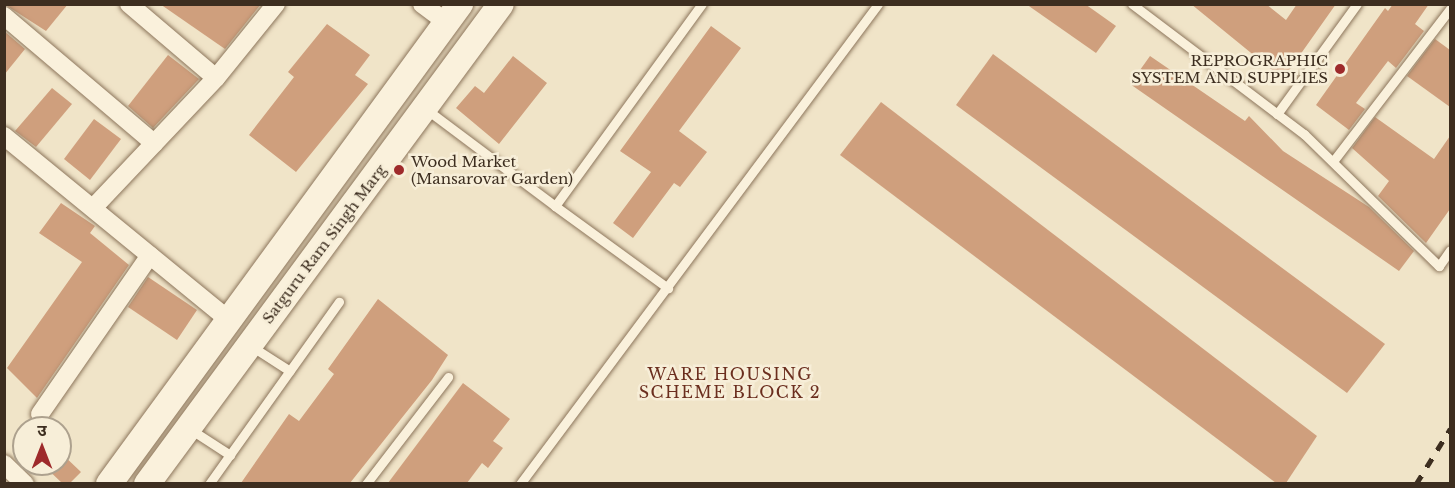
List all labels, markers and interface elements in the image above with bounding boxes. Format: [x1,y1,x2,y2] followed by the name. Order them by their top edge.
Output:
[1131,51,1328,86] place label: REPROGRAPHIC SYSTEM AND SUPPLIES
[1333,62,1347,76] marker: REPROGRAPHIC SYSTEM AND SUPPLIES
[411,152,573,187] place label: Wood Market (Mansarovar Garden)
[258,161,390,327] street label: Satguru Ram Singh Marg
[392,163,406,177] marker: Wood Market (Mansarovar Garden)
[639,364,821,402] district label: WARE HOUSING SCHEME BLOCK 2
[12,416,72,476] north arrow
[37,420,47,440] text: उ

